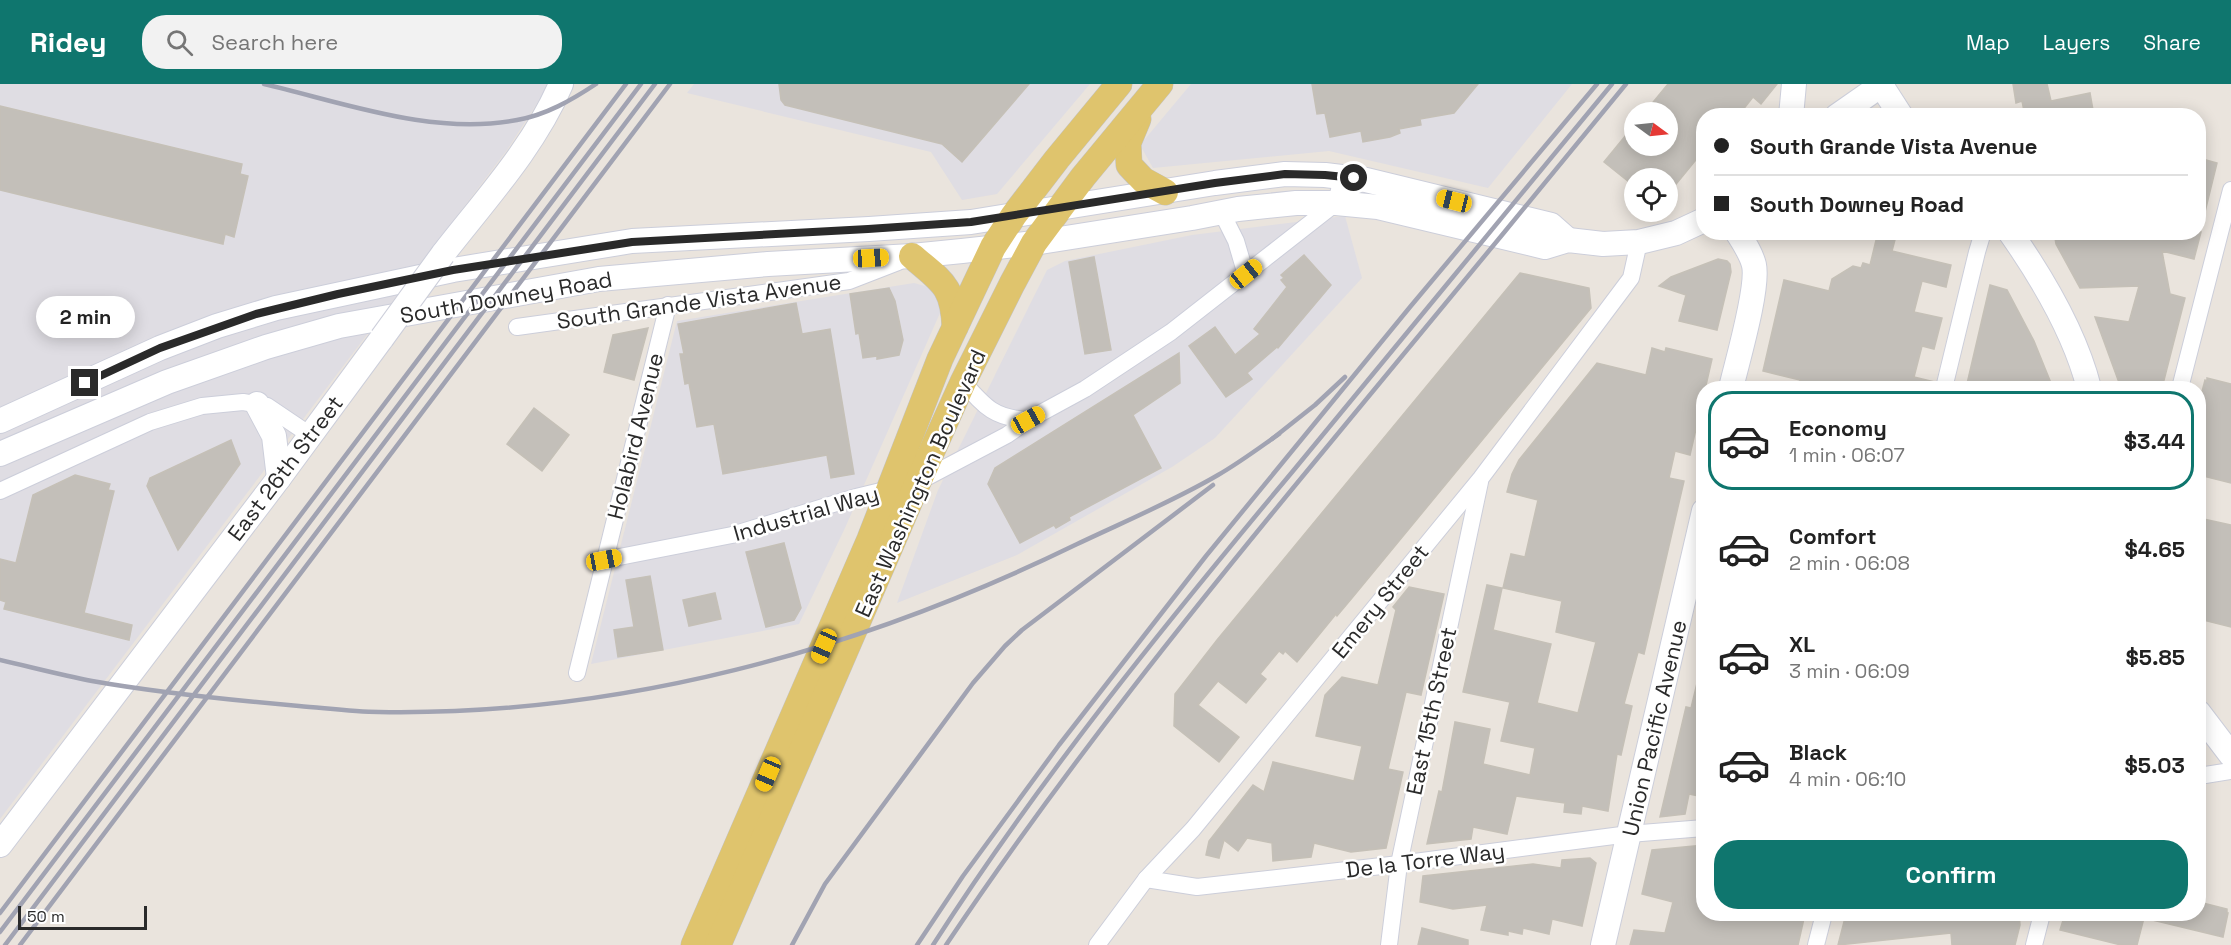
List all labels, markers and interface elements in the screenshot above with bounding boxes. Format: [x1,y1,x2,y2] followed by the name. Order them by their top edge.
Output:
[142,15,562,69] search box
[30,24,106,60] text: Ridey
[163,26,196,59] icon: search
[211,28,338,56] text: Search here
[1966,29,2010,56] text: Map
[2043,29,2110,56] text: Layers
[2143,29,2201,56] text: Share
[1624,102,1678,156] north arrow
[1624,102,1678,222] map controls
[1750,132,2037,160] text: South Grande Vista Avenue
[1340,164,1367,191] route start
[1624,168,1678,222] button: locate
[1434,188,1474,214] car
[1750,190,1964,218] text: South Downey Road
[853,248,889,268] car
[1226,256,1266,292] car
[398,265,614,329] street label: South Downey Road
[555,267,843,335] street label: South Grande Vista Avenue
[36,296,134,338] callout: 2 min
[60,304,111,330] text: 2 min
[848,345,992,621] street label: East Washington Boulevard
[601,350,669,522] street label: Holabird Avenue
[71,369,98,396] route end
[221,390,349,546] street label: East 26th Street
[1008,403,1048,437] car
[1717,414,1771,468] icon: car
[1789,414,1887,442] text: Economy
[2124,427,2185,455] text: $3.44
[1789,442,1905,468] text: 1 min · 06:07
[730,479,882,547] street label: Industrial Way
[1717,522,1771,576] icon: car
[1789,522,1877,550] text: Comfort
[2125,535,2185,563] text: $4.65
[1325,538,1435,664] street label: Emery Street
[585,548,623,572] car
[1789,550,1910,576] text: 2 min · 06:08
[1616,617,1692,839] street label: Union Pacific Avenue
[1400,624,1462,798] street label: East 15th Street
[808,626,840,666] car
[1717,630,1771,684] icon: car
[1789,630,1815,658] text: XL
[2126,643,2185,671] text: $5.85
[1789,658,1910,684] text: 3 min · 06:09
[1717,738,1771,792] icon: car
[1789,738,1847,766] text: Black
[2125,751,2185,779] text: $5.03
[753,754,783,794] car
[1789,766,1906,792] text: 4 min · 06:10
[1344,836,1506,884] street label: De la Torre Way
[1714,840,2188,909] button: Confirm
[18,903,147,930] scale bar
[27,906,65,927] text: 50 m

